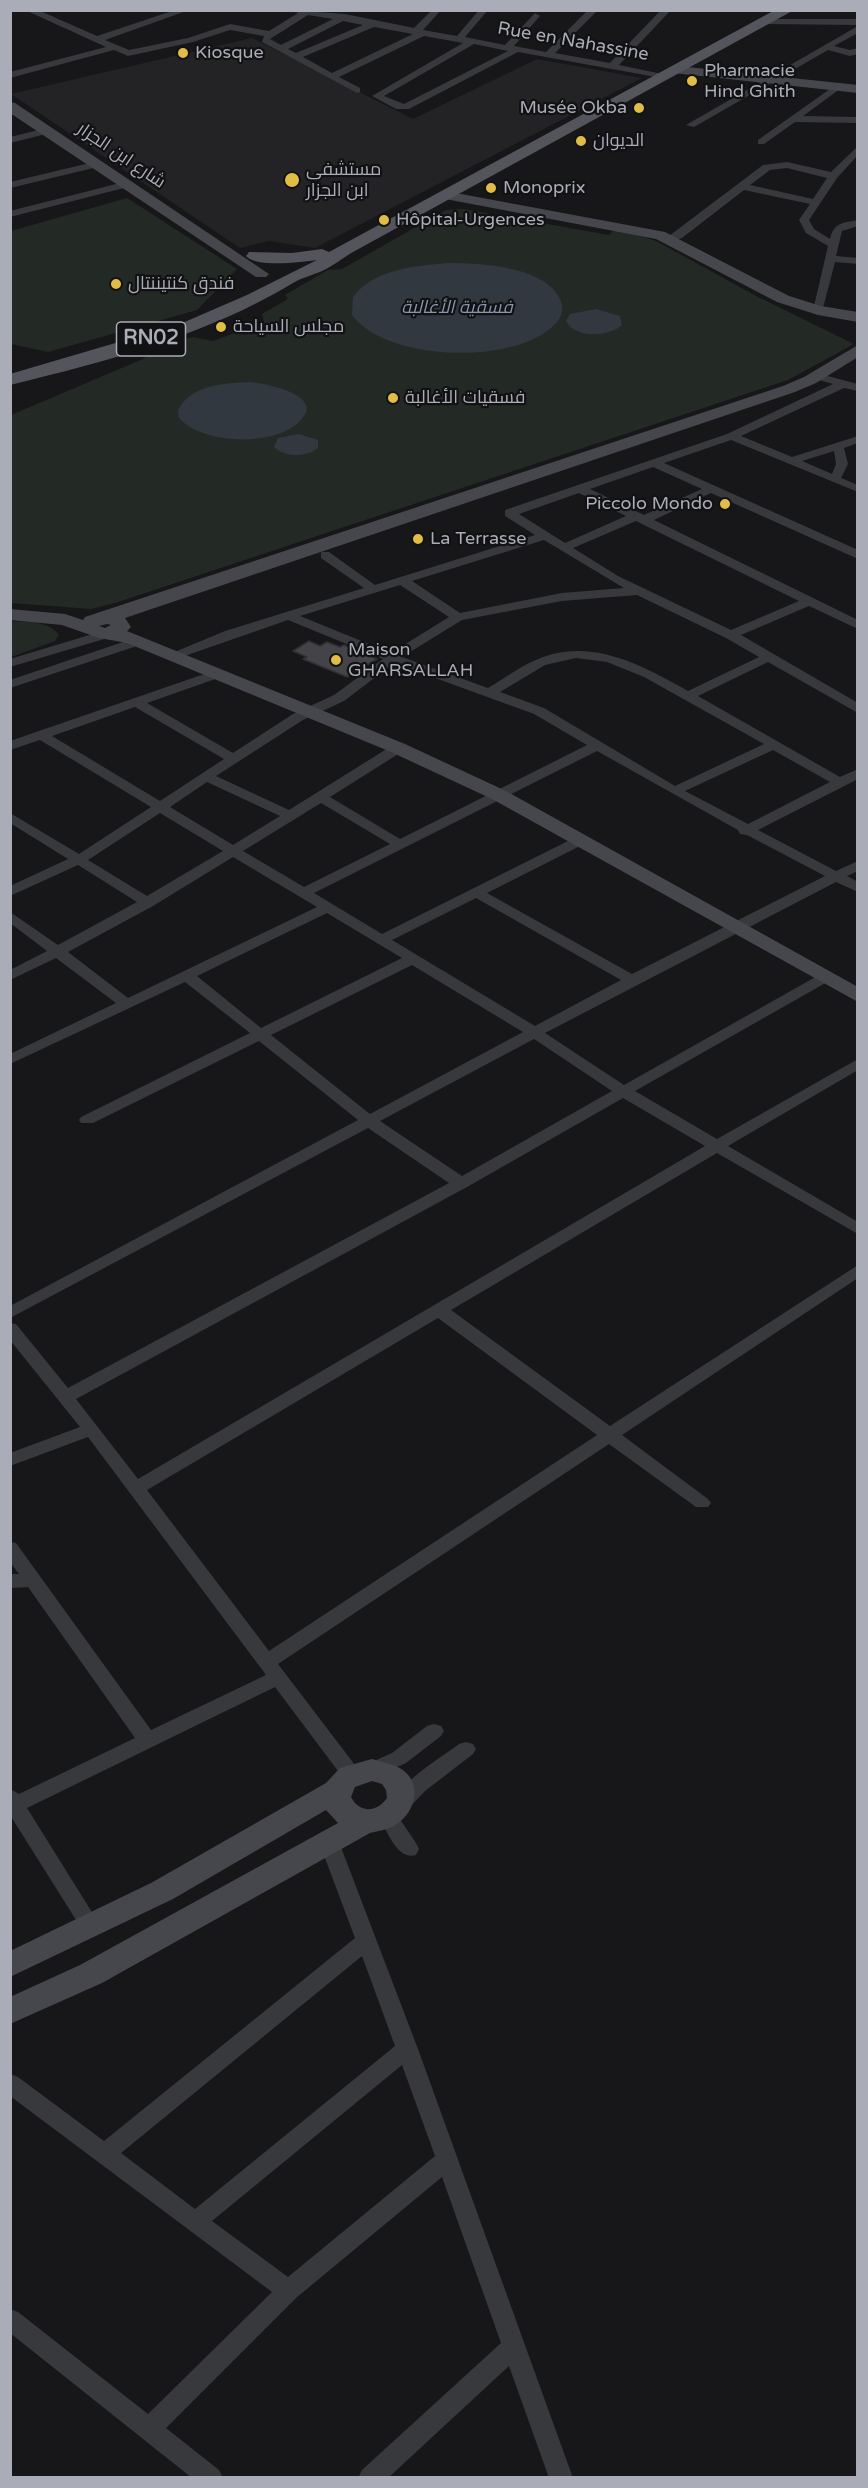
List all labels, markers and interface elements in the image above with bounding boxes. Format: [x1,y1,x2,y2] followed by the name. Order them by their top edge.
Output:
[496,18,650,66] street label: Rue en Nahassine
[195,42,264,64] place label: Kiosque
[176,46,190,60] marker: Kiosque
[704,60,796,103] place label: Pharmacie Hind Ghith
[685,74,699,88] marker: Pharmacie Hind Ghith
[519,97,627,119] place label: Musée Okba
[632,101,646,115] marker: Musée Okba
[73,119,169,193] street label: شارع ابن الجزار
[593,130,644,152] place label: الديوان
[574,134,588,148] marker: الديوان
[306,159,381,201] place label: مستشفى ابن الجزار
[283,171,301,189] marker: مستشفى ابن الجزار
[503,177,585,199] place label: Monoprix
[484,181,498,195] marker: Monoprix
[396,209,545,231] place label: Hôpital-Urgences
[377,213,391,227] marker: Hôpital-Urgences
[128,273,234,295] place label: فندق كنتيننتال
[109,277,123,291] marker: فندق كنتيننتال
[401,297,513,319] water label: فسقية الأغالبة
[233,316,344,338] place label: مجلس السياحة
[214,320,228,334] marker: مجلس السياحة
[116,322,186,356] road number: RN02
[405,387,525,409] place label: فسقيات الأغالبة
[386,391,400,405] marker: فسقيات الأغالبة
[585,493,713,515] place label: Piccolo Mondo
[718,497,732,511] marker: Piccolo Mondo
[430,528,527,550] place label: La Terrasse
[411,532,425,546] marker: La Terrasse
[348,639,473,682] place label: Maison GHARSALLAH
[329,653,343,667] marker: Maison GHARSALLAH

